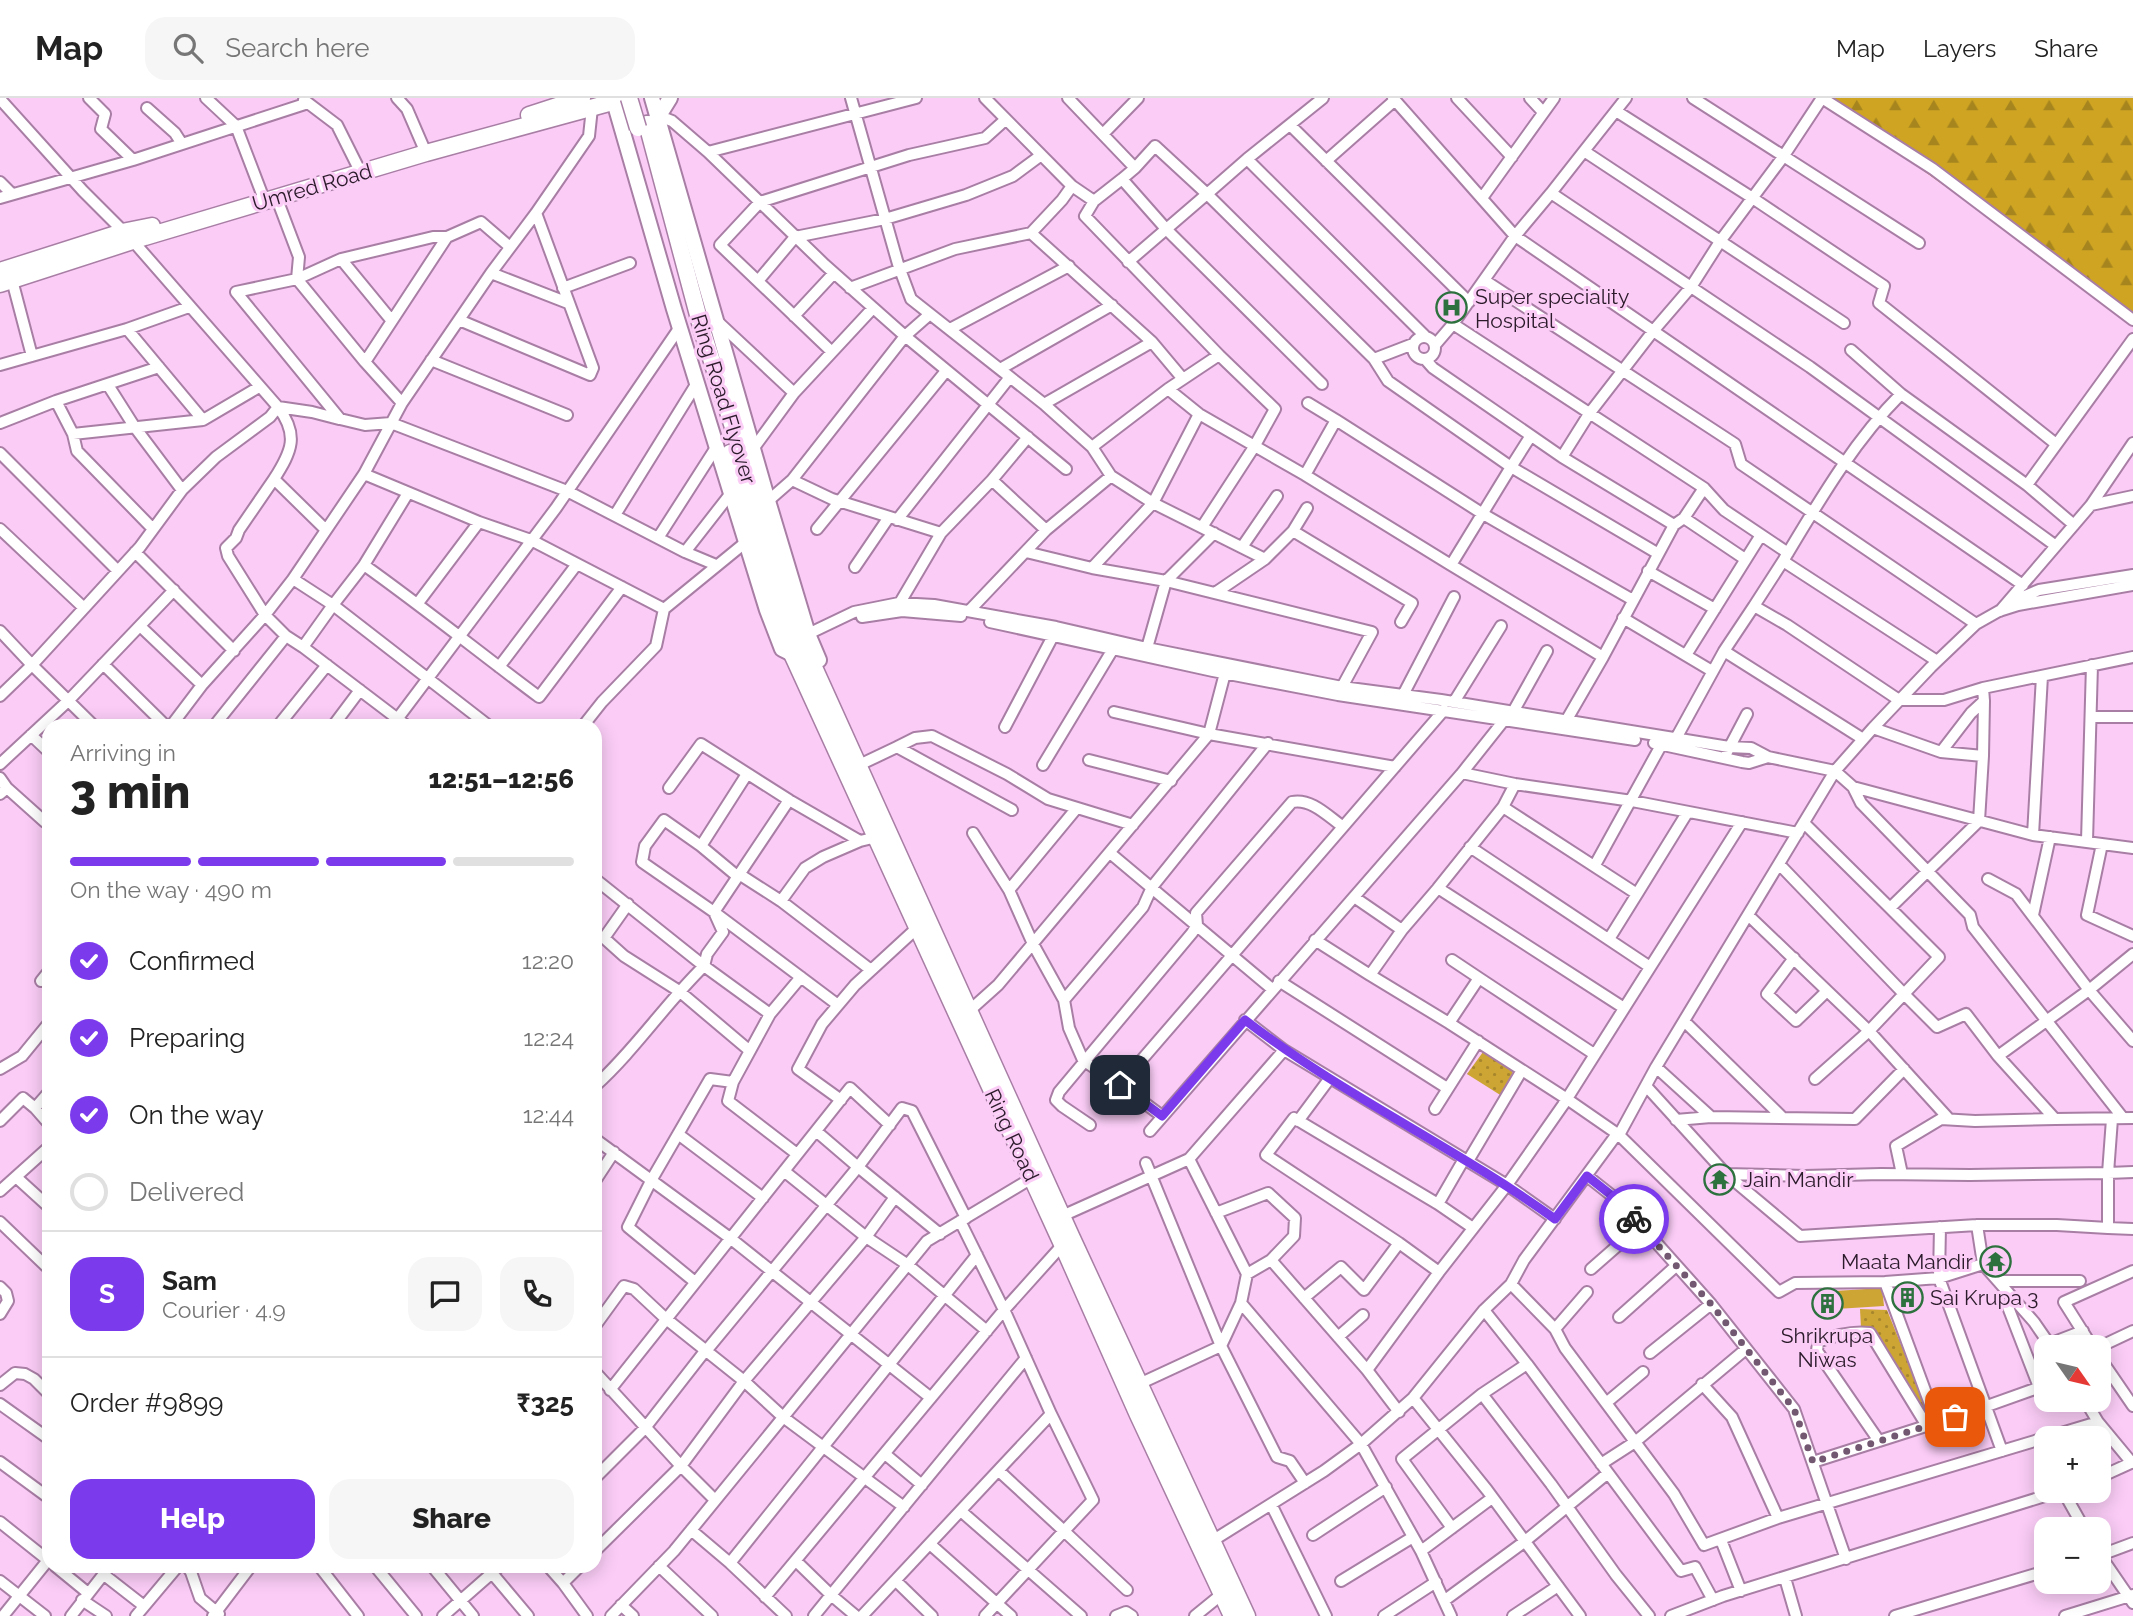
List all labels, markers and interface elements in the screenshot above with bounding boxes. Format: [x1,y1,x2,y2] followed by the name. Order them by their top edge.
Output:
[145,17,635,80] search box
[35,29,103,68] text: Map
[169,29,207,67] icon: search
[225,33,370,63] text: Search here
[1836,34,1885,63] text: Map
[1923,34,1996,63] text: Layers
[2034,34,2098,63] text: Share
[249,158,375,216] street label: Umred Road
[1475,284,1629,333] place label: Super speciality Hospital
[1435,291,1469,325] hospital icon: Super speciality Hospital
[686,311,762,487] street label: Ring Road Flyover
[70,739,176,766] text: Arriving in
[428,764,574,794] text: 12:51–12:56
[70,765,190,819] text: 3 min
[70,876,272,903] text: On the way · 490 m
[70,942,108,980] icon: check
[129,946,255,976] text: Confirmed
[522,947,574,974] text: 12:20
[70,1019,108,1057] icon: check
[129,1023,245,1053] text: Preparing
[523,1024,574,1051] text: 12:24
[1090,1055,1150,1115] pin
[1101,1066,1139,1104] icon: home
[980,1085,1044,1185] street label: Ring Road
[70,1096,108,1134] icon: check
[129,1100,264,1130] text: On the way
[523,1101,574,1128] text: 12:44
[1703,1162,1737,1196] temple icon: Jain Mandir
[1743,1167,1854,1192] place label: Jain Mandir
[129,1177,244,1207] text: Delivered
[1599,1184,1669,1254] courier
[1615,1200,1653,1238] icon: bike
[1979,1244,2013,1278] temple icon: Maata Mandir
[1841,1249,1974,1274] place label: Maata Mandir
[408,1257,482,1331] button: chat
[500,1257,574,1331] button: phone
[162,1266,217,1296] text: Sam
[99,1279,115,1309] text: S
[1890,1280,1924,1314] building icon: Sai Krupa 3
[1930,1285,2038,1310] place label: Sai Krupa 3
[1810,1286,1844,1320] building icon: Shrikrupa Niwas
[162,1296,286,1323] text: Courier · 4.9
[1781,1323,1873,1372] place label: Shrikrupa Niwas
[2034,1335,2110,1412] north arrow
[2034,1335,2111,1594] map controls
[1925,1387,1985,1447] pin
[70,1388,224,1418] text: Order #9899
[517,1388,574,1418] text: ₹325
[1936,1398,1974,1436] icon: bag
[2034,1426,2111,1503] button: +
[70,1479,315,1559] button: Help
[329,1479,574,1559] button: Share
[2034,1517,2111,1594] button: −

